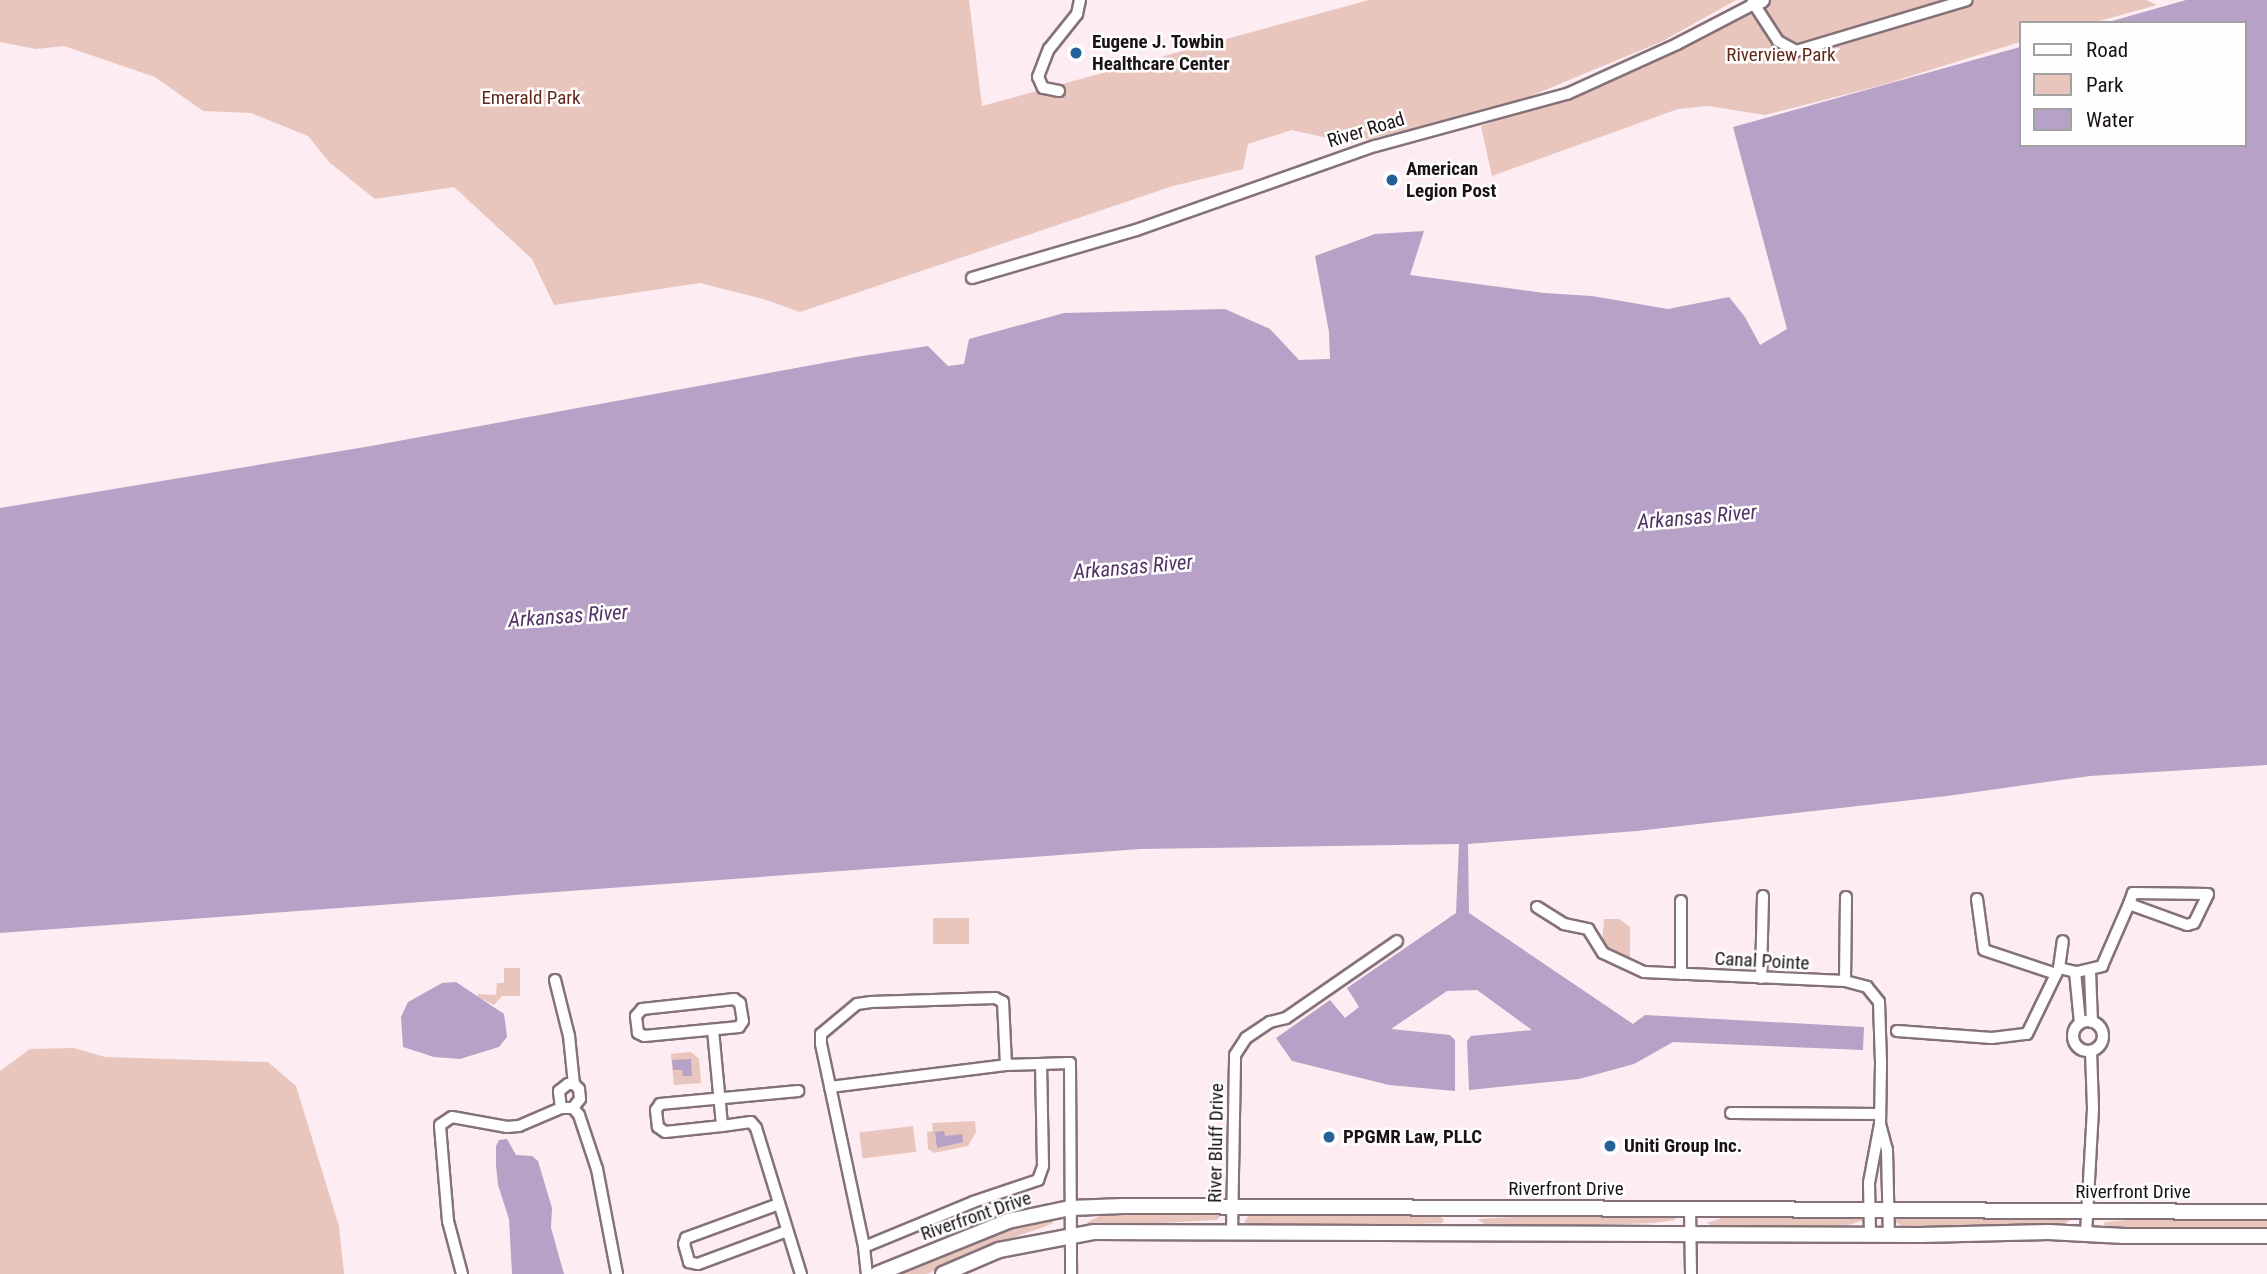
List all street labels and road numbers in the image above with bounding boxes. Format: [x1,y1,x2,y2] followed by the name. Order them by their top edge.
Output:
[1325,107,1407,153] street label: River Road
[1714,947,1810,975] street label: Canal Pointe
[1204,1083,1228,1203] street label: River Bluff Drive
[1508,1178,1624,1200] street label: Riverfront Drive
[2075,1181,2191,1203] street label: Riverfront Drive
[918,1186,1034,1246] street label: Riverfront Drive

